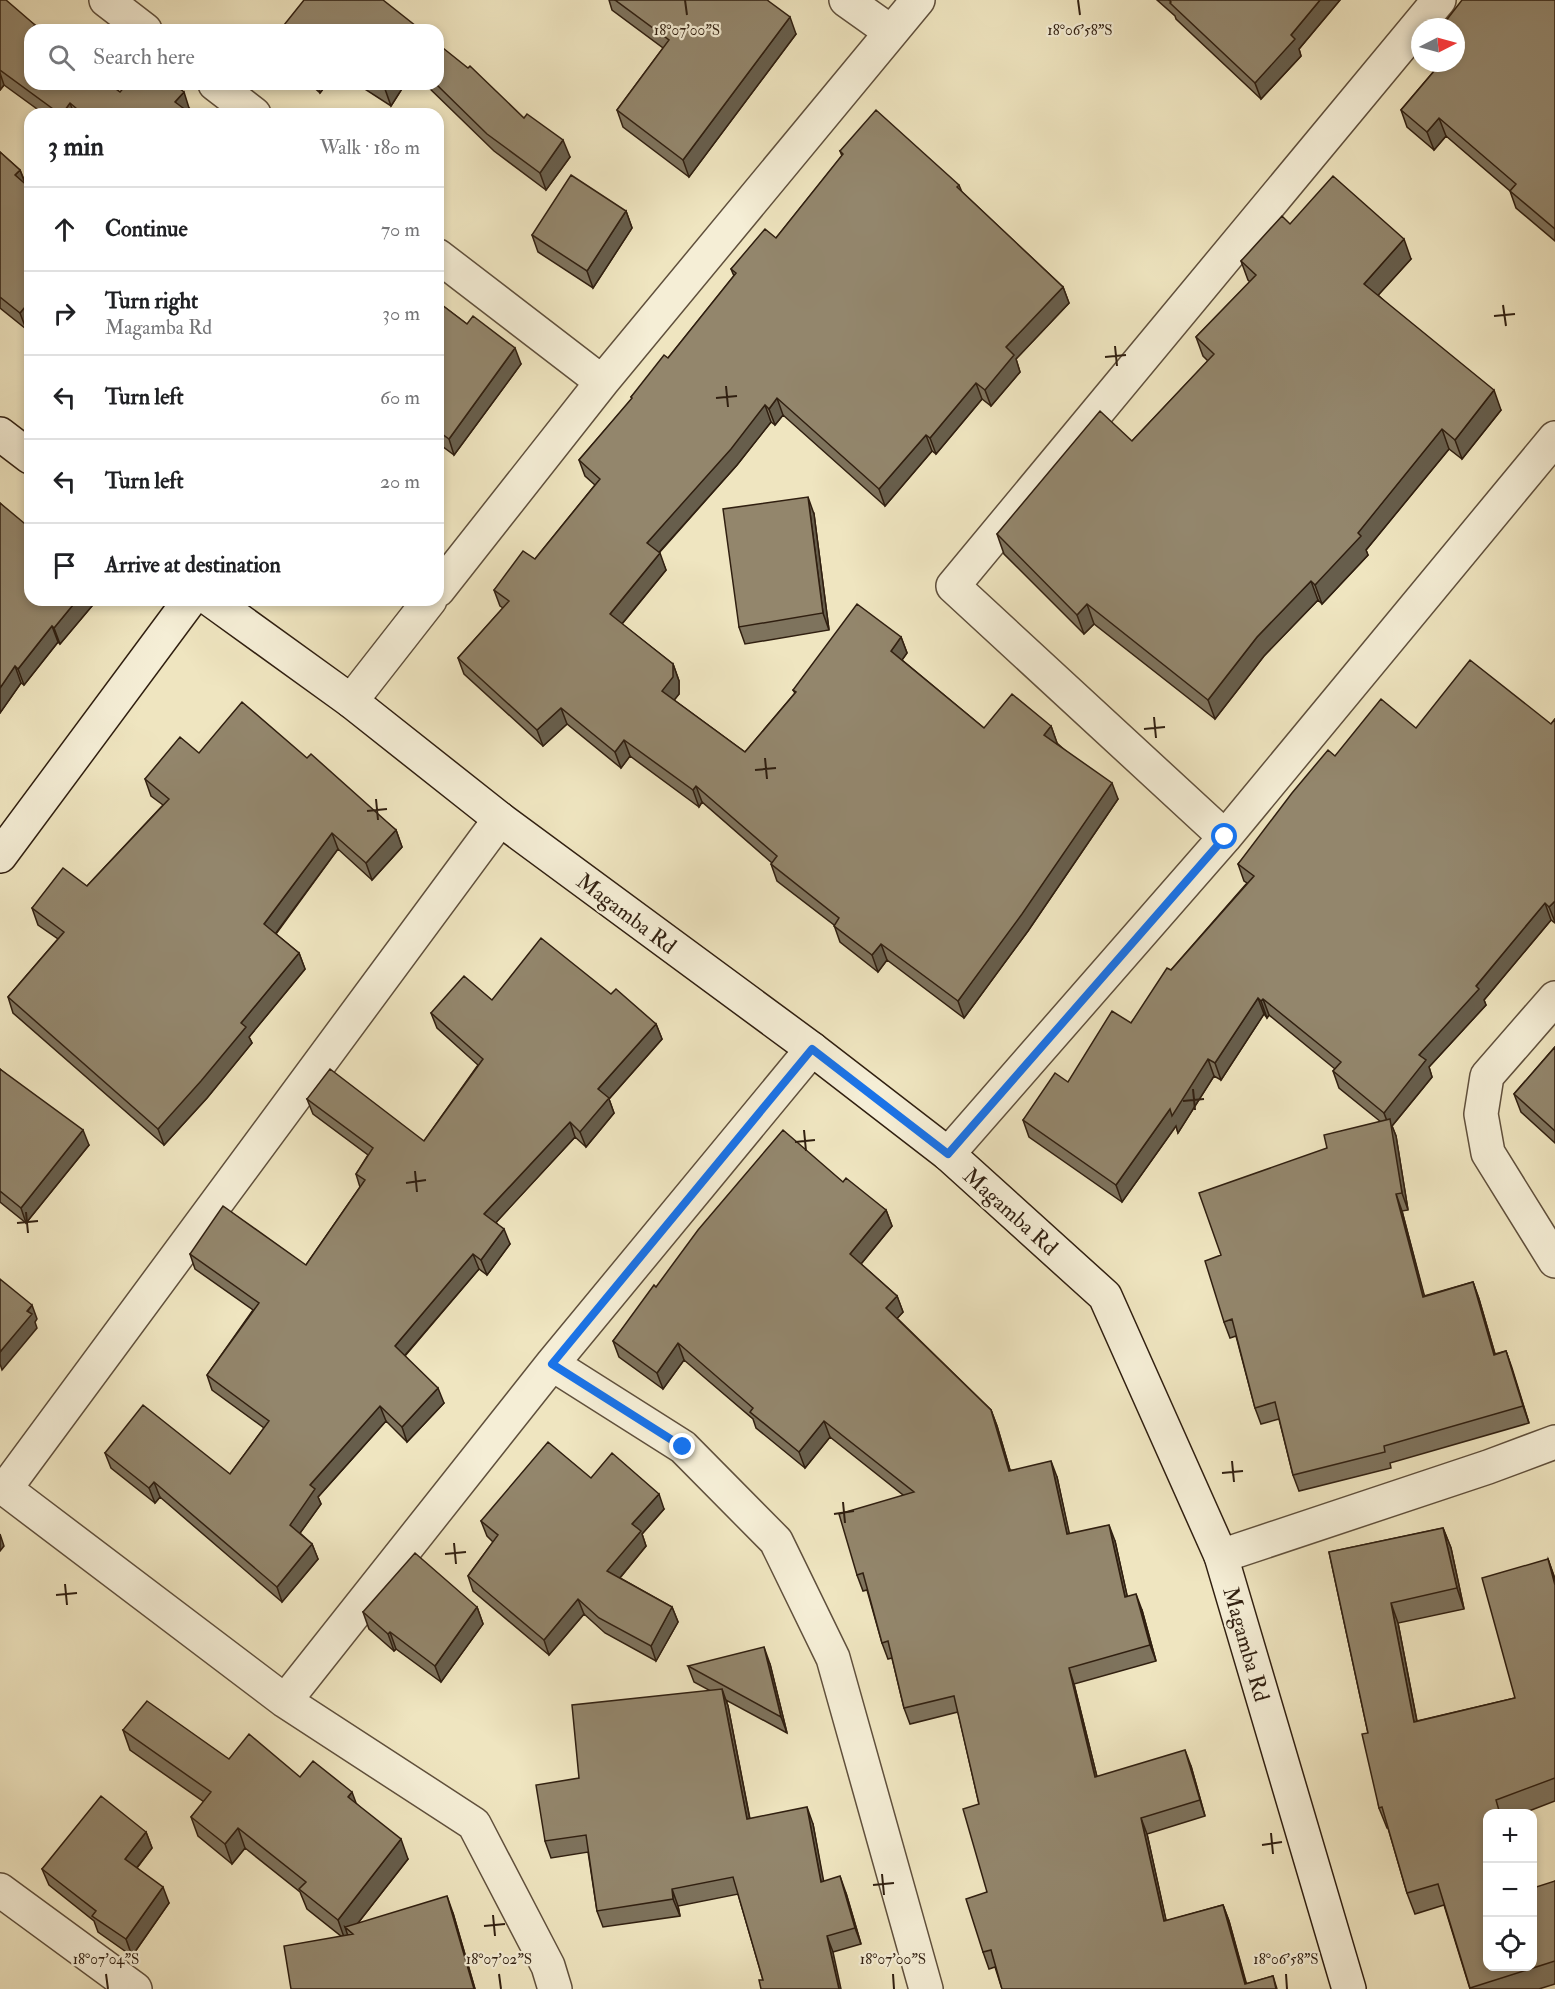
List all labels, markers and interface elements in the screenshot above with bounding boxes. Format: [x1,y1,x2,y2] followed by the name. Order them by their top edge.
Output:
[1411,18,1465,72] north arrow
[654,21,720,40] text: 18°07'00"S
[1047,21,1113,40] text: 18°06'58"S
[24,24,444,90] search box
[45,41,78,74] icon: search
[93,43,195,71] text: Search here
[48,131,104,163] text: 3 min
[320,135,420,160] text: Walk · 180 m
[48,213,81,246] icon: ahead
[105,215,188,243] text: Continue
[381,217,420,242] text: 70 m
[105,287,198,315] text: Turn right
[48,297,81,330] icon: right
[382,301,420,326] text: 30 m
[105,315,212,340] text: Magamba Rd
[48,381,81,414] icon: left
[105,383,184,411] text: Turn left
[380,385,420,410] text: 60 m
[48,465,81,498] icon: left
[105,467,184,495] text: Turn left
[380,469,420,494] text: 20 m
[48,549,81,582] icon: arrive
[105,551,281,579] text: Arrive at destination
[1211,823,1237,849] route start
[571,867,682,961] street label: Magamba Rd
[957,1162,1064,1262] street label: Magamba Rd
[669,1433,695,1459] route end
[1216,1584,1276,1705] street label: Magamba Rd
[1483,1809,1537,1971] map controls
[1483,1809,1537,1863] button: +
[1483,1863,1537,1917] button: −
[1483,1917,1537,1971] button: locate
[73,1950,139,1969] text: 18°07'04"S
[466,1950,532,1969] text: 18°07'02"S
[860,1950,926,1969] text: 18°07'00"S
[1253,1950,1319,1969] text: 18°06'58"S

